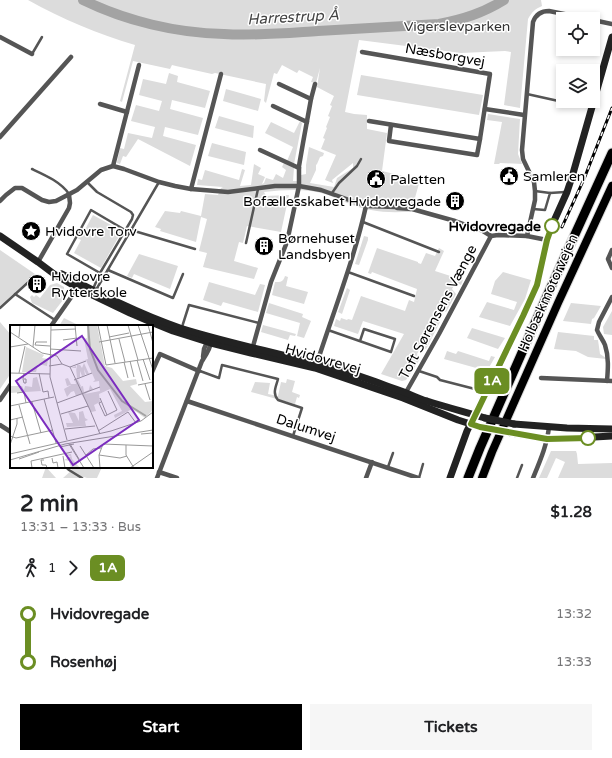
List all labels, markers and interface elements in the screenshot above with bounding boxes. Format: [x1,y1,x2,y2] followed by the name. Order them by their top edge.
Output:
[247,6,339,28] water label: Harrestrup Å
[556,12,600,108] map controls
[556,12,600,56] button: locate
[404,18,510,35] park label: Vigerslevparken
[404,40,486,70] street label: Næsborgvej
[556,64,600,108] button: layers
[498,165,520,187] public building icon: Samleren
[365,168,387,190] public building icon: Paletten
[523,168,585,185] place label: Samleren
[390,171,445,188] place label: Paletten
[444,190,466,212] building icon: Bofællesskabet Hvidovregade
[243,193,441,210] place label: Bofællesskabet Hvidovregade
[448,218,541,235] place label: Hvidovregade
[544,218,560,234] marker: Hvidovregade
[20,220,42,242] place icon: Hvidovre Torv
[45,223,137,240] place label: Hvidovre Torv
[278,230,356,263] place label: Børnehuset Landsbyen
[514,231,582,355] street label: Holbækmotorvejen
[253,235,275,257] building icon: Børnehuset Landsbyen
[395,242,481,382] street label: Toft Sørensens Vænge
[51,268,127,301] place label: Hvidovre Rytterskole
[26,273,48,295] building icon: Hvidovre Rytterskole
[10,325,153,468] inset map
[283,340,363,378] street label: Hvidovrevej
[474,368,510,394] line badge: 1A
[482,372,502,389] text: 1A
[274,410,338,446] street label: Dalumvej
[580,430,596,446] unlabelled marker
[20,491,79,517] text: 2 min
[551,503,592,521] text: $1.28
[20,519,141,535] text: 13:31 – 13:33 · Bus
[20,557,42,579] icon: walk
[62,557,84,579] icon: forward
[98,559,117,576] text: 1A
[48,560,56,576] text: 1
[50,605,149,623] text: Hvidovregade
[556,606,592,622] text: 13:32
[50,653,117,671] text: Rosenhøj
[556,654,592,670] text: 13:33
[20,704,302,750] button: Start
[310,704,592,750] button: Tickets

